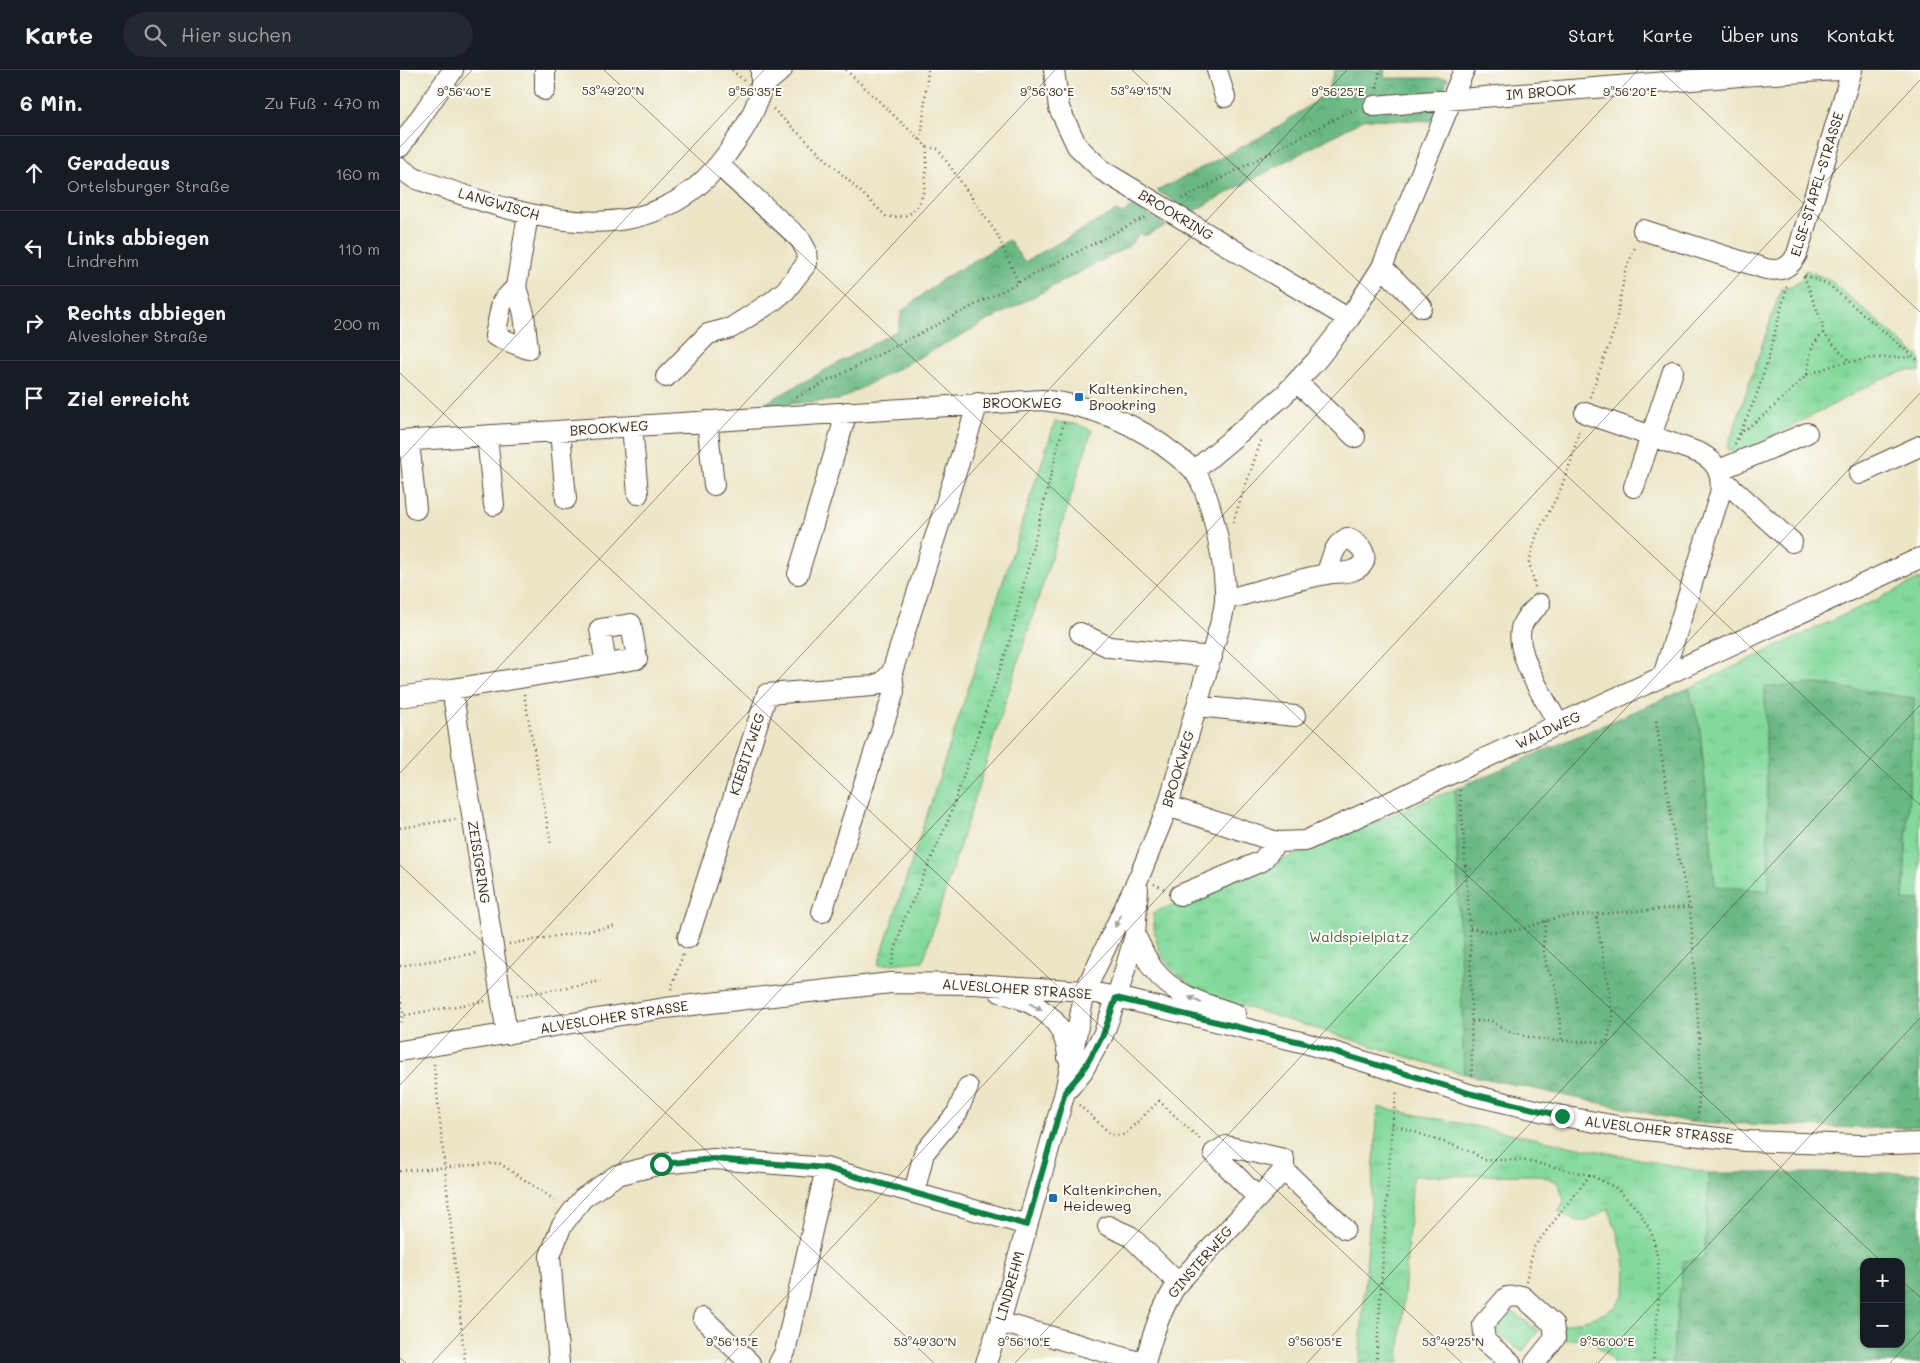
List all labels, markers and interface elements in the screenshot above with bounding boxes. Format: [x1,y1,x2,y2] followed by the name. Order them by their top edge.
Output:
[123,12,473,57] search box
[25,19,93,50] text: Karte
[141,21,169,49] icon: search
[181,22,292,47] text: Hier suchen
[1568,23,1615,47] text: Start
[1643,23,1693,47] text: Karte
[1721,23,1799,47] text: Über uns
[1827,23,1895,47] text: Kontakt
[1505,79,1577,104] street label: IM BROOK
[582,82,644,98] text: 53°49'20"N
[1111,82,1171,98] text: 53°49'15"N
[437,83,491,99] text: 9°56'40"E
[728,83,782,99] text: 9°56'35"E
[1020,83,1074,99] text: 9°56'30"E
[1311,83,1365,99] text: 9°56'25"E
[1603,83,1657,99] text: 9°56'20"E
[20,89,83,116] text: 6 Min.
[264,92,380,113] text: Zu Fuß · 470 m
[1785,109,1848,259] street label: ELSE-STAPEL-STRASSE
[67,150,170,175] text: Geradeaus
[20,159,48,187] icon: ahead
[335,163,380,184] text: 160 m
[67,175,230,196] text: Ortelsburger Straße
[456,183,542,224] street label: LANGWISCH
[1135,185,1217,244] street label: BROOKRING
[67,225,209,250] text: Links abbiegen
[20,234,48,262] icon: left
[338,238,380,259] text: 110 m
[67,250,139,271] text: Lindrehm
[67,300,226,325] text: Rechts abbiegen
[20,309,48,337] icon: right
[333,313,380,334] text: 200 m
[67,325,208,346] text: Alvesloher Straße
[1089,379,1188,414] place label: Kaltenkirchen, Brookring
[20,384,48,412] icon: arrive
[67,386,190,411] text: Ziel erreicht
[1073,391,1085,403] marker: Kaltenkirchen, Brookring
[982,393,1062,412] street label: BROOKWEG
[569,415,649,440] street label: BROOKWEG
[1512,706,1583,753] street label: WALDWEG
[724,710,769,797] street label: KIEBITZWEG
[1157,728,1198,809] street label: BROOKWEG
[464,819,495,905] street label: ZEISIGRING
[1114,914,1122,929] one-way arrow
[1309,927,1409,946] park label: Waldspielplatz
[942,974,1093,1003] street label: ALVESLOHER STRASSE
[538,995,689,1038] street label: ALVESLOHER STRASSE
[1188,995,1202,1003] one-way arrow
[1029,1003,1043,1011] one-way arrow
[1551,1105,1574,1128] route end
[1583,1111,1735,1148] street label: ALVESLOHER STRASSE
[650,1153,673,1176] route start
[1063,1180,1162,1215] place label: Kaltenkirchen, Heideweg
[1047,1192,1059,1204] marker: Kaltenkirchen, Heideweg
[1163,1221,1236,1302] street label: GINSTERWEG
[991,1249,1029,1323] street label: LINDREHM
[1860,1258,1905,1348] map controls
[1860,1258,1905,1303] button: +
[1860,1303,1905,1348] button: −
[706,1333,758,1349] text: 9°56'15"E
[894,1333,956,1349] text: 53°49'30"N
[998,1333,1050,1349] text: 9°56'10"E
[1288,1333,1342,1349] text: 9°56'05"E
[1422,1333,1484,1349] text: 53°49'25"N
[1580,1333,1634,1349] text: 9°56'00"E

